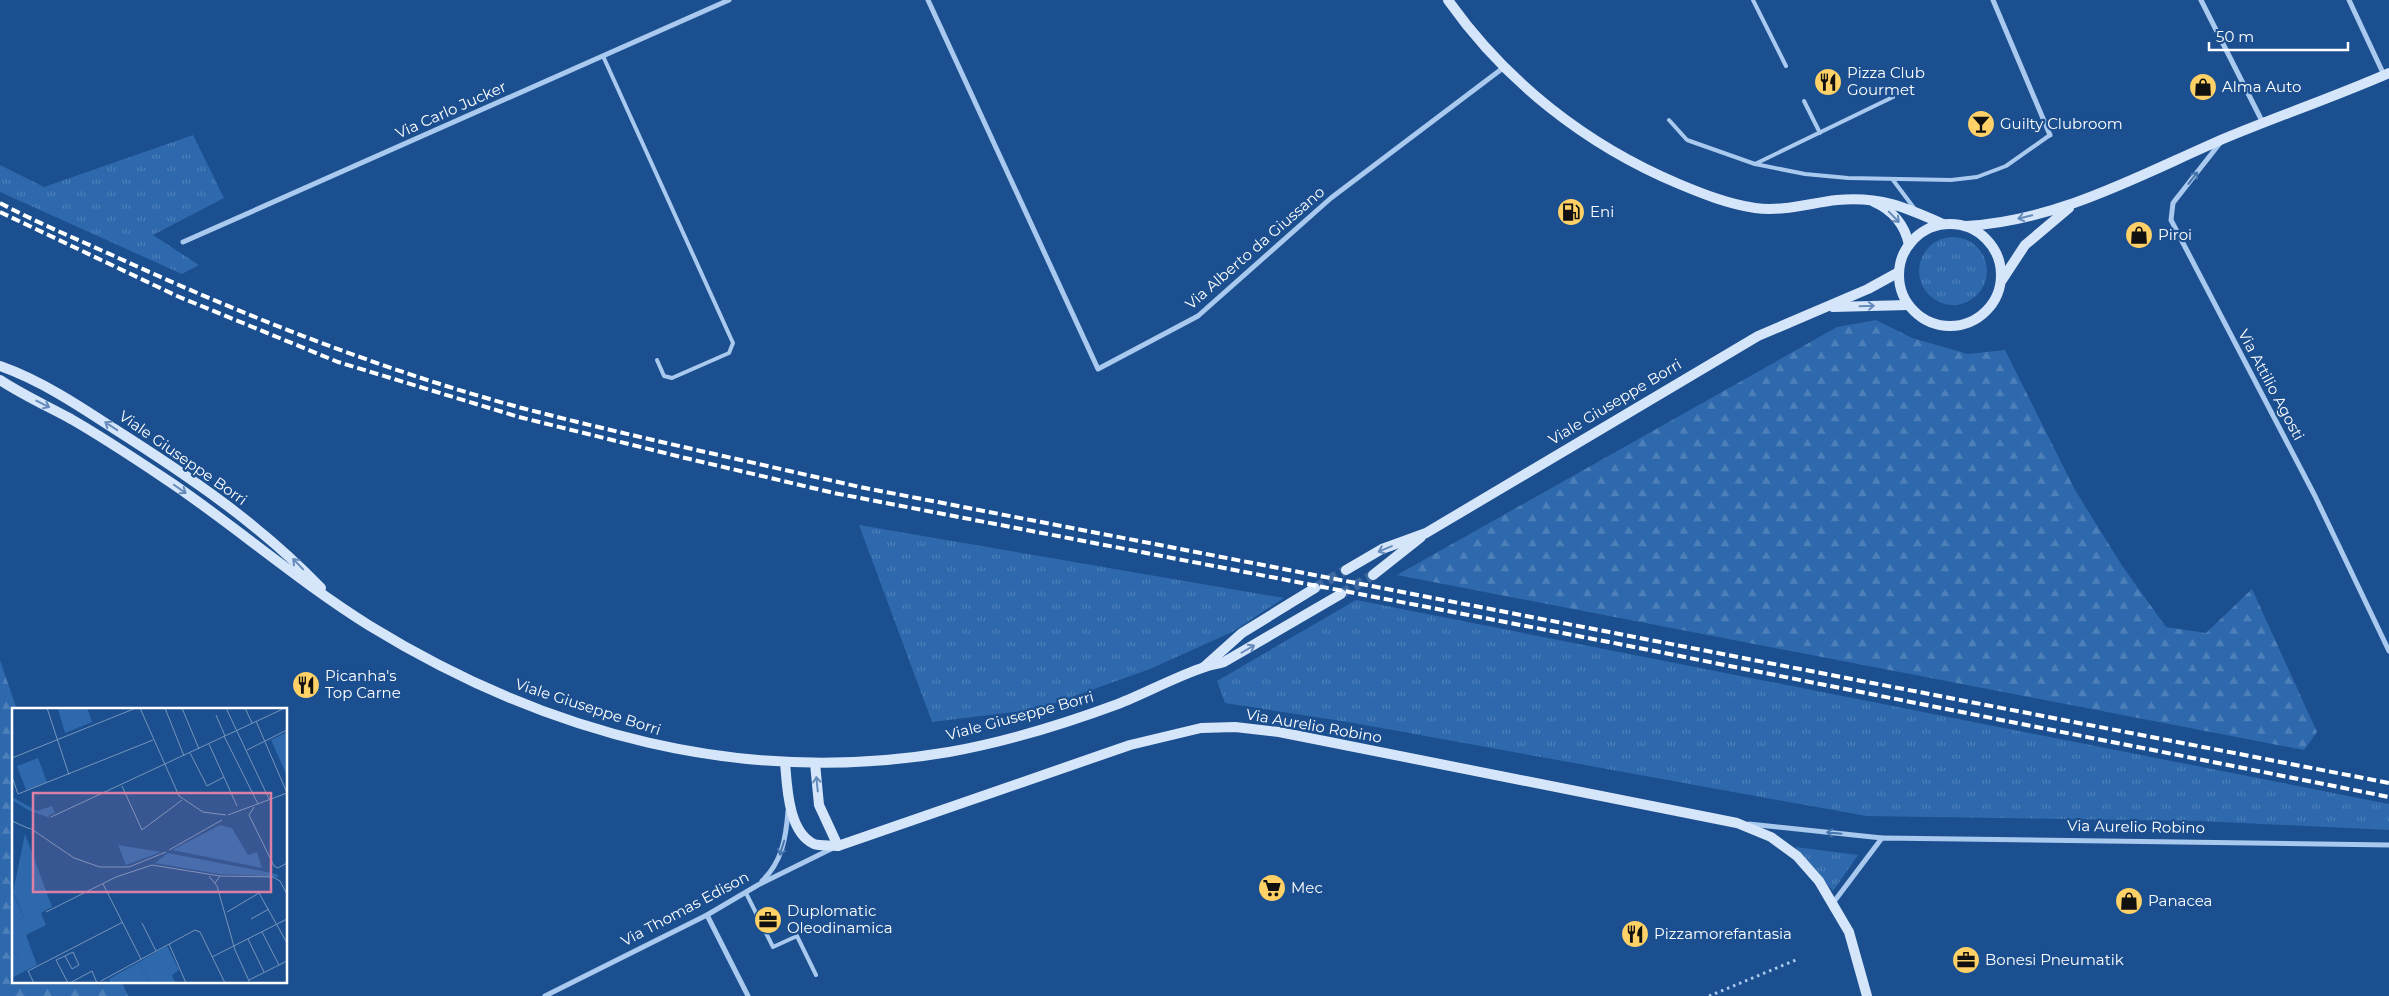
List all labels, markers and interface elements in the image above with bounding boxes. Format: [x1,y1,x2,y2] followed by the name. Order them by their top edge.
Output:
[2209,20,2348,52] scale bar
[2216,27,2254,46] text: 50 m
[1847,63,1925,99] place label: Pizza Club Gourmet
[1813,67,1843,97] restaurant icon: Pizza Club Gourmet
[2188,72,2218,102] shop icon: Alma Auto
[392,77,509,142] street label: Via Carlo Jucker
[2222,77,2301,96] place label: Alma Auto
[1966,109,1996,139] bar icon: Guilty Clubroom
[2000,114,2123,133] place label: Guilty Clubroom
[2187,172,2198,185] one-way arrow
[1181,182,1328,313] street label: Via Alberto da Giussano
[1556,197,1586,227] fuel station icon: Eni
[1590,202,1614,221] place label: Eni
[1888,211,1900,223] one-way arrow
[2018,213,2034,222] one-way arrow
[2124,220,2154,250] shop icon: Piroi
[2158,225,2192,244] place label: Piroi
[1859,301,1875,310] one-way arrow
[2234,326,2309,443] street label: Via Attilio Agosti
[1545,354,1685,449] street label: Viale Giuseppe Borri
[35,399,50,409] one-way arrow
[116,406,251,509] street label: Viale Giuseppe Borri
[105,421,119,431] one-way arrow
[173,484,187,494] one-way arrow
[1378,544,1393,554] one-way arrow
[292,558,304,570] one-way arrow
[1240,643,1254,653] one-way arrow
[325,666,401,702] place label: Picanha's Top Carne
[291,670,321,700] restaurant icon: Picanha's Top Carne
[513,674,663,739] street label: Viale Giuseppe Borri
[944,687,1096,744] street label: Viale Giuseppe Borri
[1244,704,1384,747] street label: Via Aurelio Robino
[12,708,288,984] inset map
[812,776,822,792] one-way arrow
[2067,816,2205,837] street label: Via Aurelio Robino
[1826,828,1842,838] one-way arrow
[777,840,787,856] one-way arrow
[618,867,752,950] street label: Via Thomas Edison
[1257,873,1287,903] supermarket icon: Mec
[1291,878,1323,897] place label: Mec
[2114,886,2144,916] shop icon: Panacea
[2148,891,2212,910] place label: Panacea
[787,901,893,937] place label: Duplomatic Oleodinamica
[753,905,783,935] office icon: Duplomatic Oleodinamica
[1620,919,1650,949] restaurant icon: Pizzamorefantasia
[1654,924,1792,943] place label: Pizzamorefantasia
[1951,945,1981,975] office icon: Bonesi Pneumatik
[1985,950,2124,969] place label: Bonesi Pneumatik

